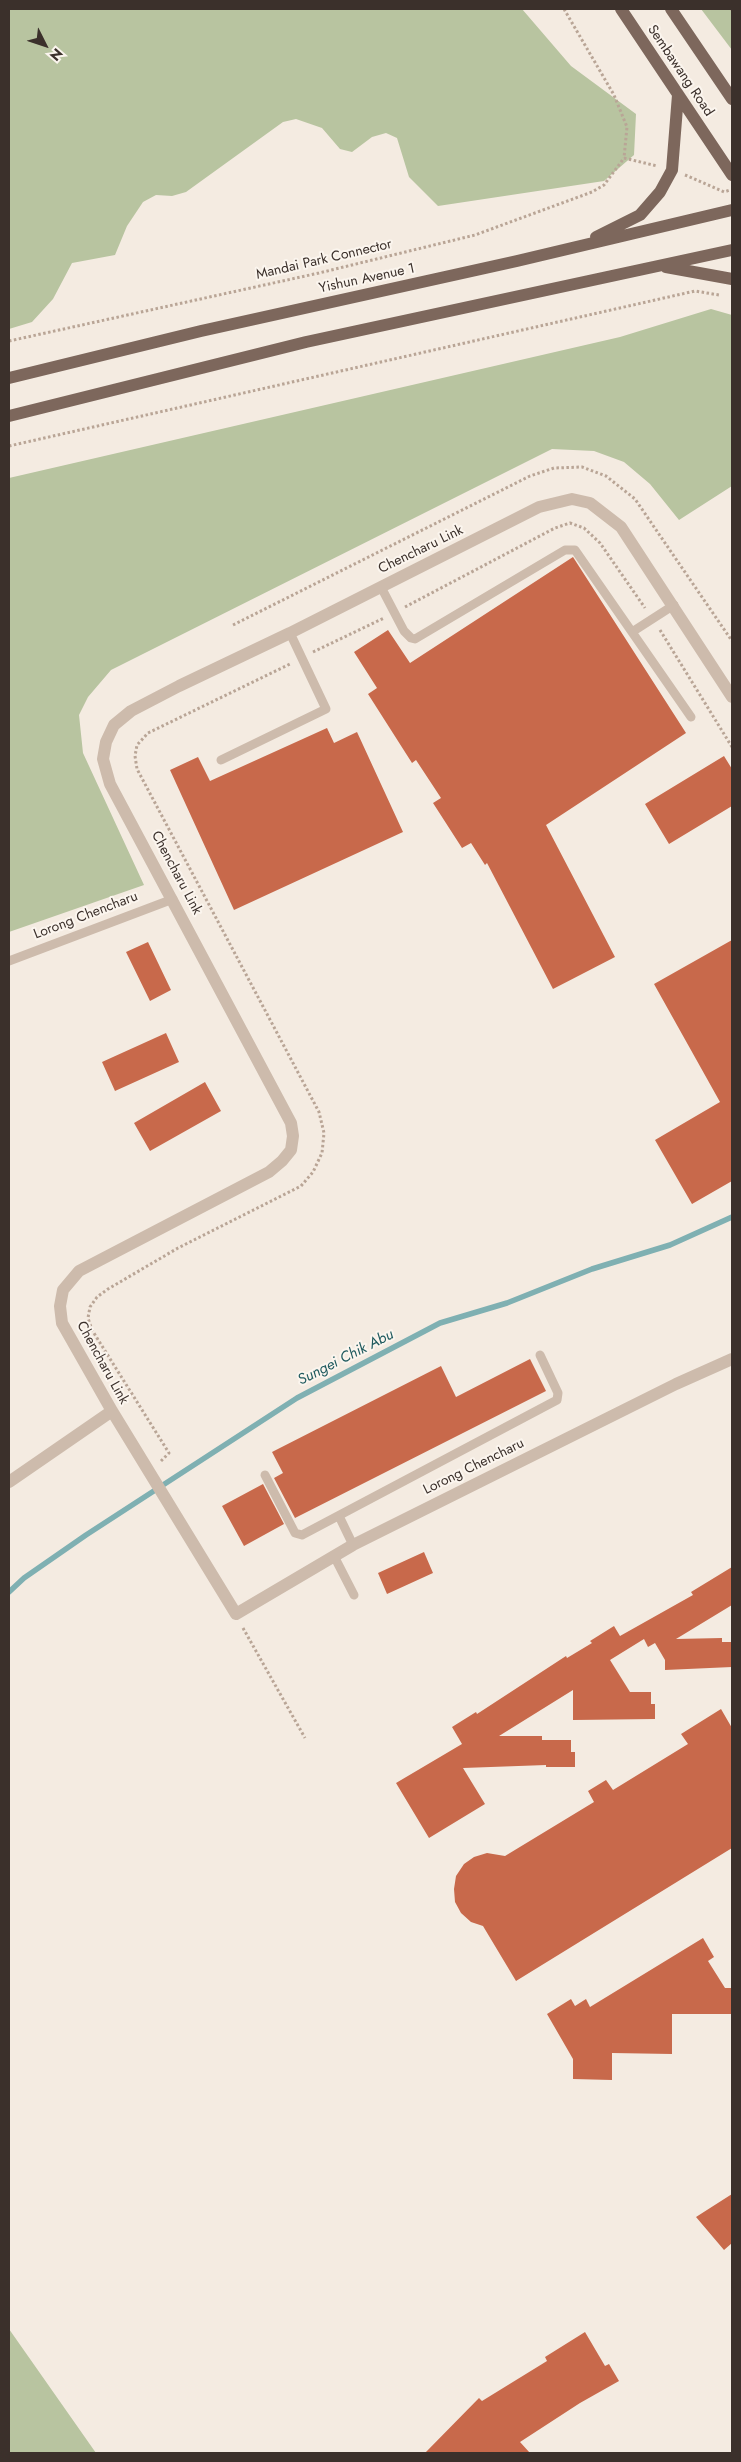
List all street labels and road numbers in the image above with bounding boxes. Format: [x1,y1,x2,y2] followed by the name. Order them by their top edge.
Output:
[643,22,717,120] street label: Sembawang Road
[255,236,393,284] street label: Mandai Park Connector
[318,261,416,297] street label: Yishun Avenue 1
[376,522,466,578] street label: Chencharu Link
[147,828,205,918] street label: Chencharu Link
[32,888,140,944] street label: Lorong Chencharu
[72,1319,132,1407] street label: Chencharu Link
[421,1435,527,1499] street label: Lorong Chencharu

